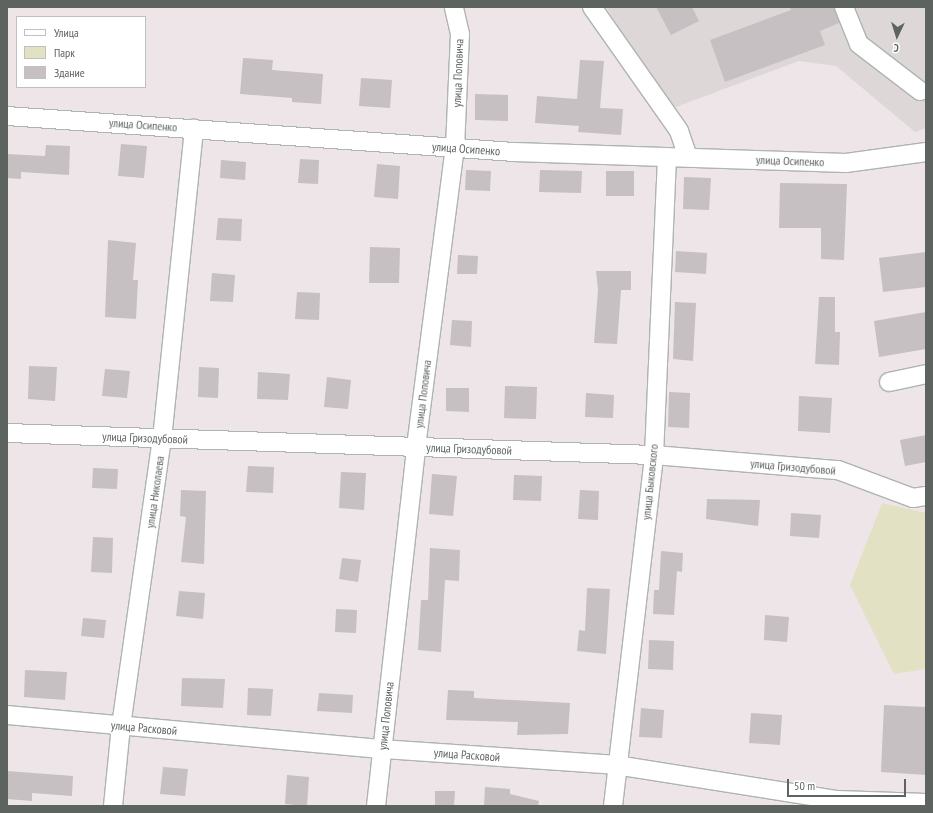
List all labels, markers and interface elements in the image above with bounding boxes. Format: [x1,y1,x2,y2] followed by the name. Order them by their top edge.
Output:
[16,16,146,88] legend
[877,16,917,56] north arrow
[54,25,79,40] text: Улица
[450,38,466,108] street label: улица Поповича
[893,41,899,55] text: С
[54,45,75,60] text: Парк
[54,65,85,80] text: Здание
[108,115,178,135] street label: улица Осипенко
[431,139,501,159] street label: улица Осипенко
[756,153,824,169] street label: улица Осипенко
[412,359,434,429] street label: улица Поповича
[102,429,188,447] street label: улица Гризодубовой
[426,440,512,458] street label: улица Гризодубовой
[639,443,661,521] street label: улица Быковского
[143,455,167,529] street label: улица Николаева
[750,456,836,478] street label: улица Гризодубовой
[375,681,397,751] street label: улица Поповича
[110,718,178,738] street label: улица Расковой
[433,746,501,764] street label: улица Расковой
[789,771,908,797] scale bar
[794,778,815,793] text: 50 m

